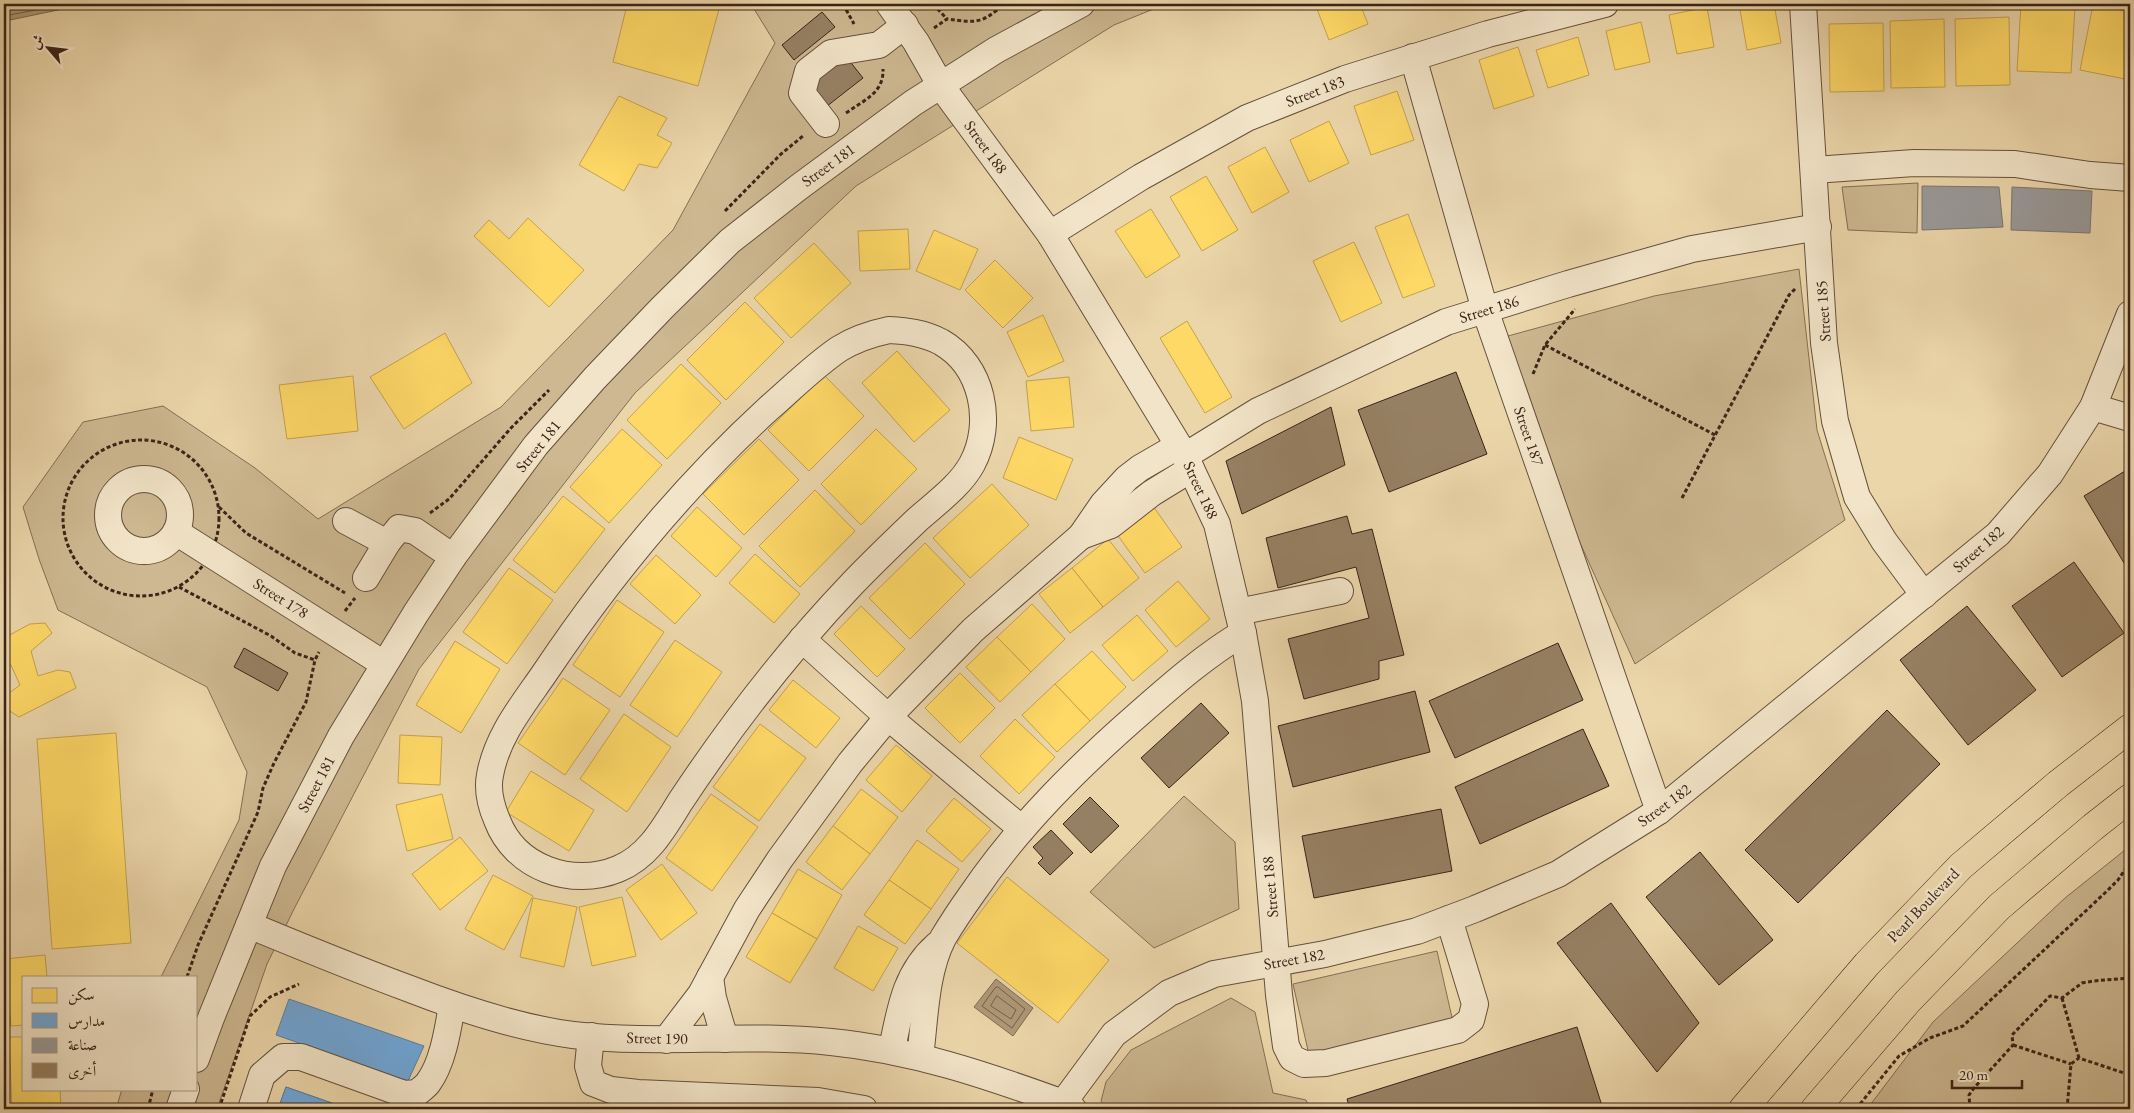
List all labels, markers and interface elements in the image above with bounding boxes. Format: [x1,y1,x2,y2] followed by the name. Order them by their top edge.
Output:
[22,22,72,72] north arrow
[25,31,48,52] text: ش
[1283,70,1348,112] street label: Street 183
[959,116,1013,178] street label: Street 188
[797,138,859,192] street label: Street 181
[1810,280,1836,342] street label: Street 185
[1457,290,1522,328] street label: Street 186
[1509,404,1549,469] street label: Street 187
[511,416,565,476] street label: Street 181
[1179,458,1224,523] street label: Street 188
[1948,521,2008,577] street label: Street 182
[249,573,313,623] street label: Street 178
[292,752,340,816] street label: Street 181
[1633,778,1695,832] street label: Street 182
[1257,855,1283,919] street label: Street 188
[1882,863,1964,947] street label: Pearl Boulevard
[1262,943,1326,975] street label: Street 182
[22,976,198,1090] legend
[68,985,95,1005] text: سكن
[68,1011,105,1030] text: مدارس
[626,1027,688,1049] street label: Street 190
[68,1035,97,1054] text: صناعة
[1952,1058,2022,1090] scale bar
[68,1060,97,1080] text: أخرى
[1959,1065,1988,1084] text: 20 m

